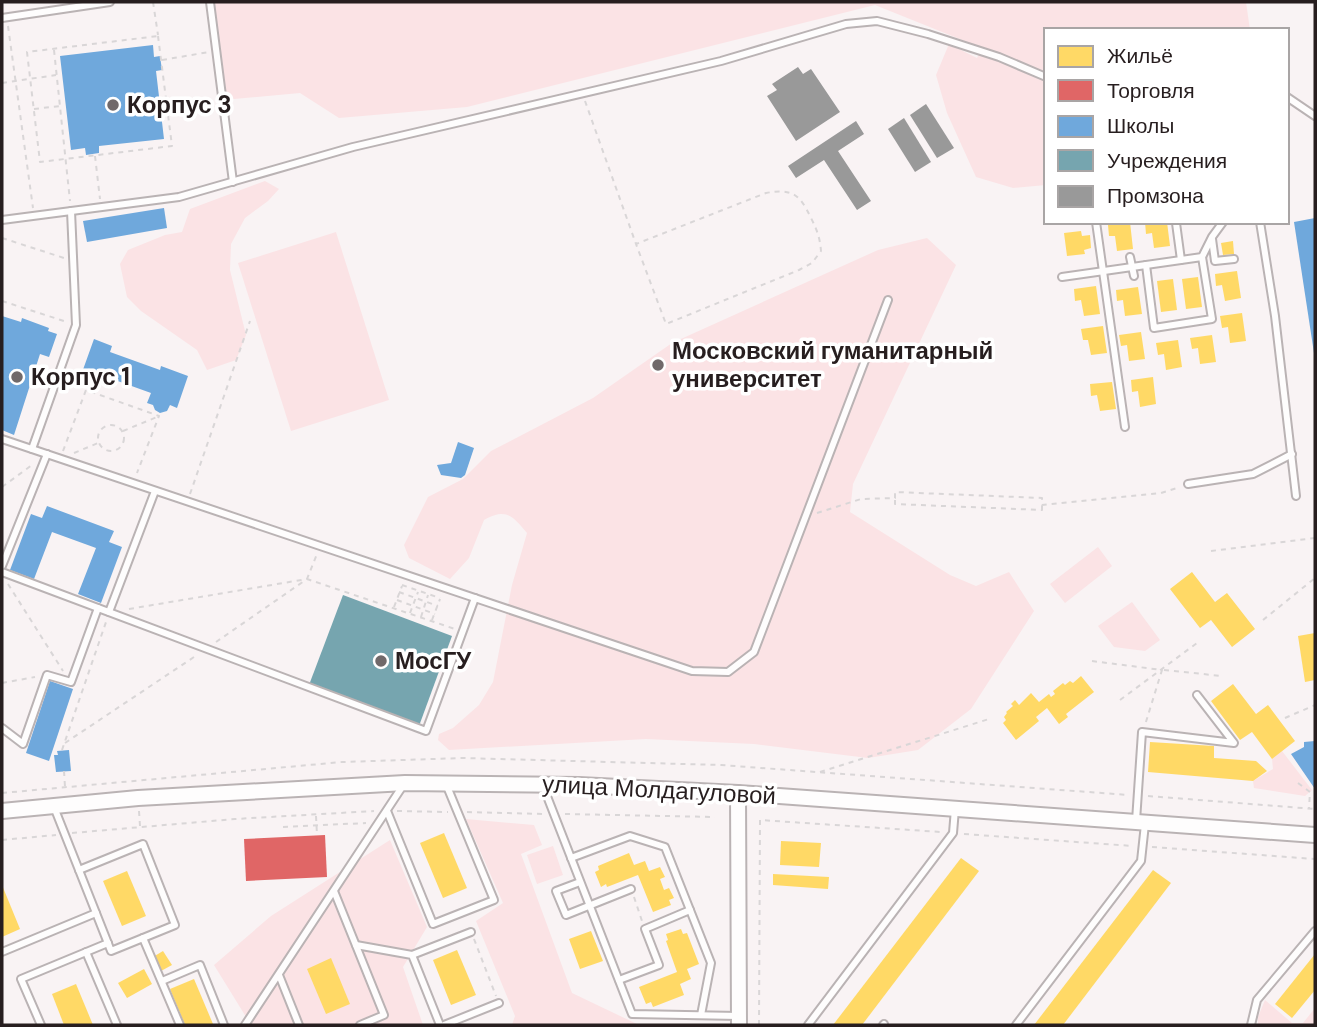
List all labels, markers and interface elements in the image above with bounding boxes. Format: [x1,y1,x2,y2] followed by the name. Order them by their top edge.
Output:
[1044,28,1289,224] legend
[1107,42,1173,70] text: Жильё
[1107,77,1195,105] text: Торговля
[127,89,232,120] place label: Корпус 3
[105,97,121,113] marker: Корпус 3
[1107,112,1174,140] text: Школы
[1107,147,1227,175] text: Учреждения
[1107,182,1204,210] text: Промзона
[672,335,993,394] place label: Московский гуманитарный университет
[650,357,666,373] marker: Московский гуманитарный университет
[31,361,130,392] place label: Корпус 1
[9,369,25,385] marker: Корпус 1
[395,645,472,676] place label: МосГУ
[373,653,389,669] marker: МосГУ
[541,768,777,811] street label: улица Молдагуловой

